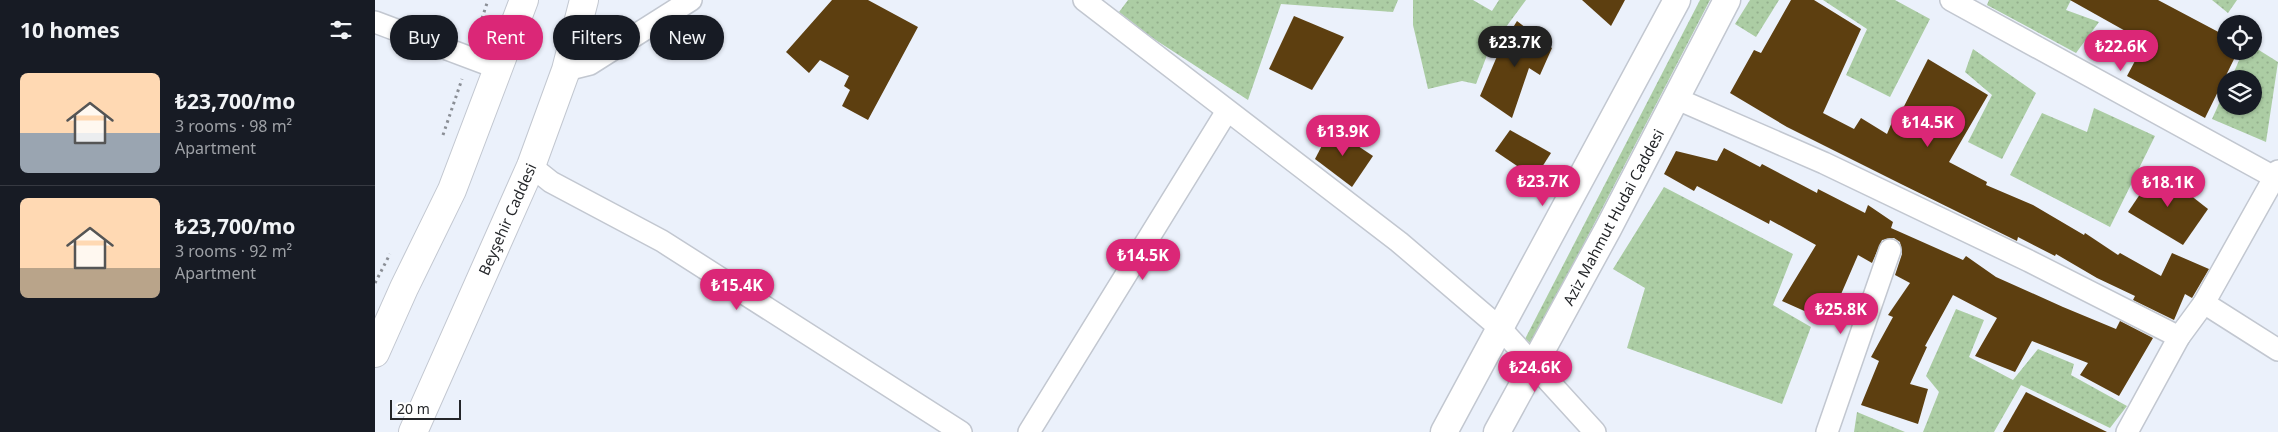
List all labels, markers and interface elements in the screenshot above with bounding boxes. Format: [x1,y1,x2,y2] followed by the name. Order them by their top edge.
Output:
[390,15,458,60] chip: Buy
[468,15,543,60] chip: Rent
[553,15,640,60] chip: Filters
[650,15,724,60] chip: New
[2217,15,2262,115] map controls
[2217,15,2262,60] button: locate
[20,16,120,44] text: 10 homes
[327,16,355,44] icon: filters
[1474,26,1556,68] pin: ₺23.7K
[2080,30,2162,72] pin: ₺22.6K
[1489,31,1541,53] text: ₺23.7K
[2095,35,2147,57] text: ₺22.6K
[2217,70,2262,115] button: layers
[175,87,295,115] text: ₺23,700/mo
[60,93,120,153] icon: home
[1887,106,1969,148] pin: ₺14.5K
[1902,111,1954,133] text: ₺14.5K
[1302,114,1384,157] pin: ₺13.9K
[175,115,292,137] text: 3 rooms · 98 m²
[1317,120,1369,142] text: ₺13.9K
[1558,125,1668,309] street label: Aziz Mahmut Hudai Caddesi
[175,137,256,159] text: Apartment
[473,160,541,278] street label: Beyşehir Caddesi
[1502,164,1584,207] pin: ₺23.7K
[2127,166,2209,208] pin: ₺18.1K
[1517,170,1569,192] text: ₺23.7K
[2142,171,2194,193] text: ₺18.1K
[175,212,295,240] text: ₺23,700/mo
[60,218,120,278] icon: home
[1102,238,1184,281] pin: ₺14.5K
[175,240,292,262] text: 3 rooms · 92 m²
[1117,244,1169,266] text: ₺14.5K
[175,262,256,284] text: Apartment
[696,268,778,311] pin: ₺15.4K
[711,274,763,296] text: ₺15.4K
[1800,292,1882,335] pin: ₺25.8K
[1815,298,1867,320] text: ₺25.8K
[1494,350,1576,393] pin: ₺24.6K
[1509,356,1561,378] text: ₺24.6K
[390,397,461,420] scale bar
[397,399,430,418] text: 20 m

